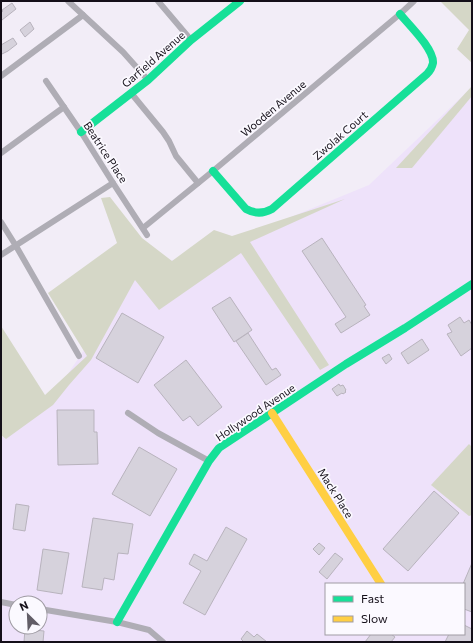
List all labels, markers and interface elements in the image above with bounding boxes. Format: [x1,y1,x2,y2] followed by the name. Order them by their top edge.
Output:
[119,28,187,90] street label: Garfield Avenue
[238,77,308,139] street label: Wooden Avenue
[310,108,370,162] street label: Zwolak Court
[81,119,131,185] street label: Beatrice Place
[213,381,297,443] street label: Hollywood Avenue
[316,466,357,521] street label: Mack Place
[325,583,465,635] legend
[361,591,384,605] text: Fast
[8,595,48,635] north arrow
[17,598,30,613] text: N
[361,611,388,625] text: Slow

